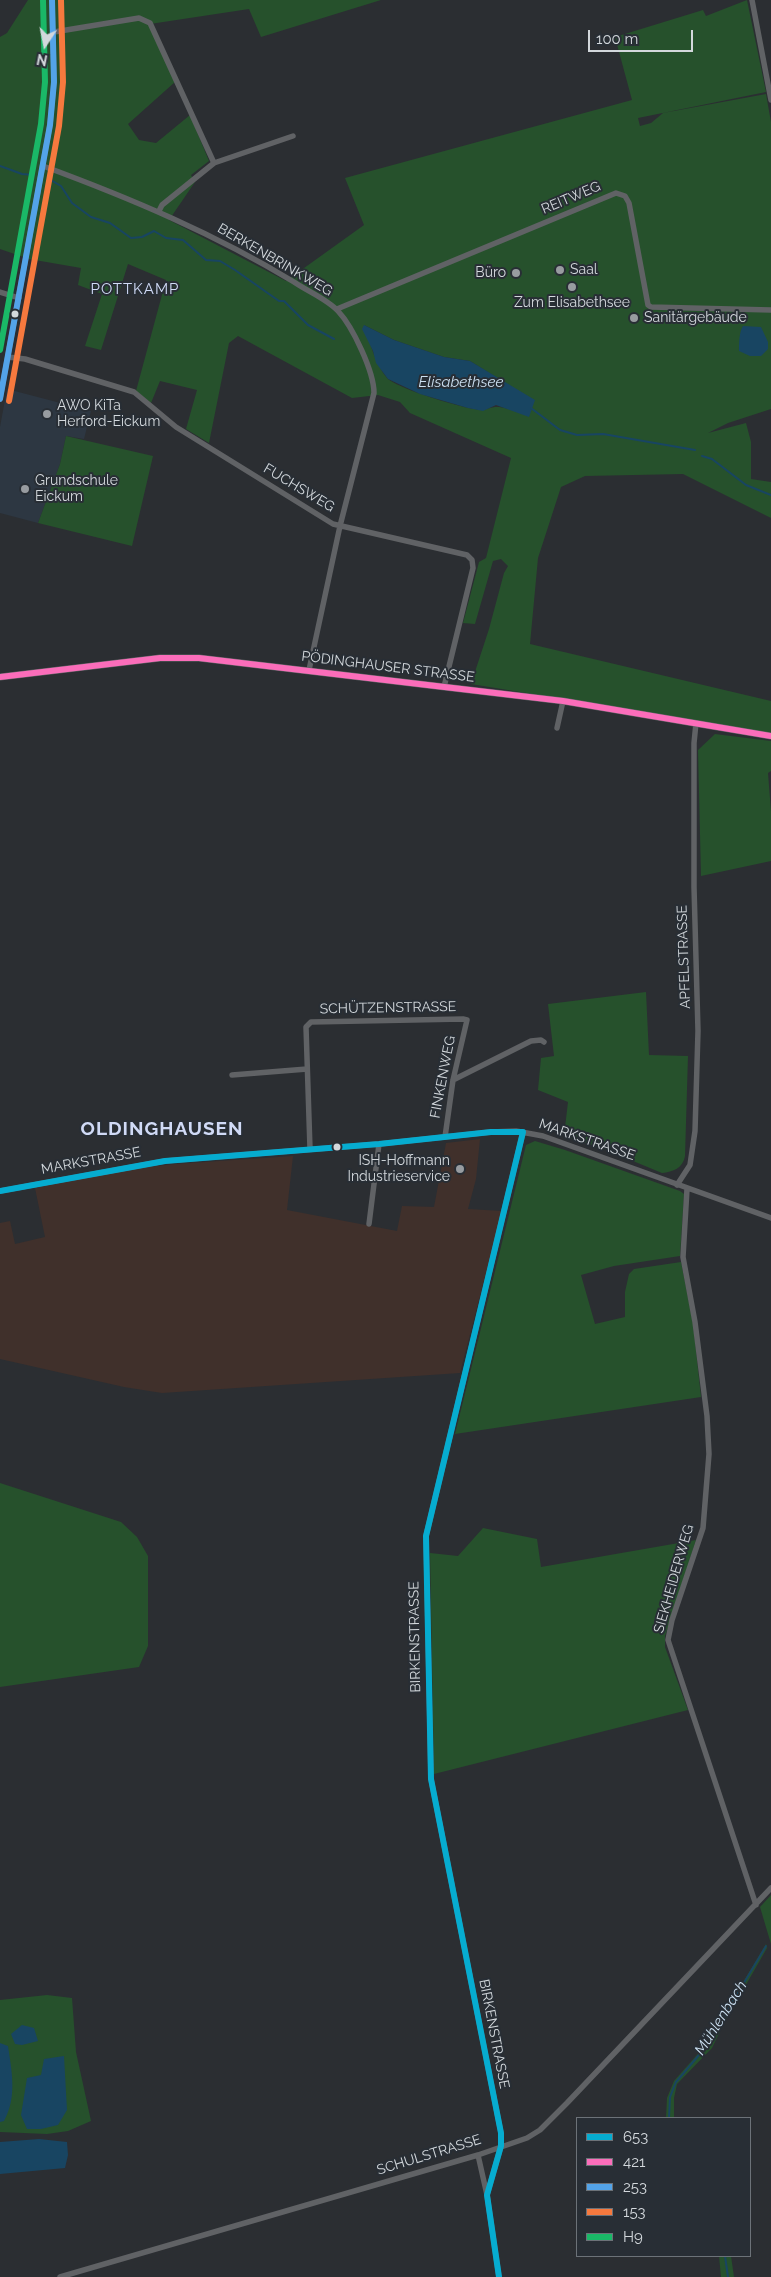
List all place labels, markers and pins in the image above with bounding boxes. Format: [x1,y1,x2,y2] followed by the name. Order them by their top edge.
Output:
[570,262,598,278] place label: Saal
[554,264,566,276] marker: Saal
[475,265,506,281] place label: Büro
[510,267,522,279] marker: Büro
[566,281,578,293] marker: Zum Elisabethsee
[514,295,630,311] place label: Zum Elisabethsee
[10,309,20,319] unlabelled marker
[644,310,747,326] place label: Sanitärgebäude
[628,312,640,324] marker: Sanitärgebäude
[57,398,160,431] place label: AWO KiTa Herford-Eickum
[41,408,53,420] marker: AWO KiTa Herford-Eickum
[35,473,118,506] place label: Grundschule Eickum
[19,483,31,495] marker: Grundschule Eickum
[332,1142,342,1152] unlabelled marker
[347,1153,450,1186] place label: ISH-Hoffmann Industrieservice
[454,1163,466,1175] marker: ISH-Hoffmann Industrieservice

